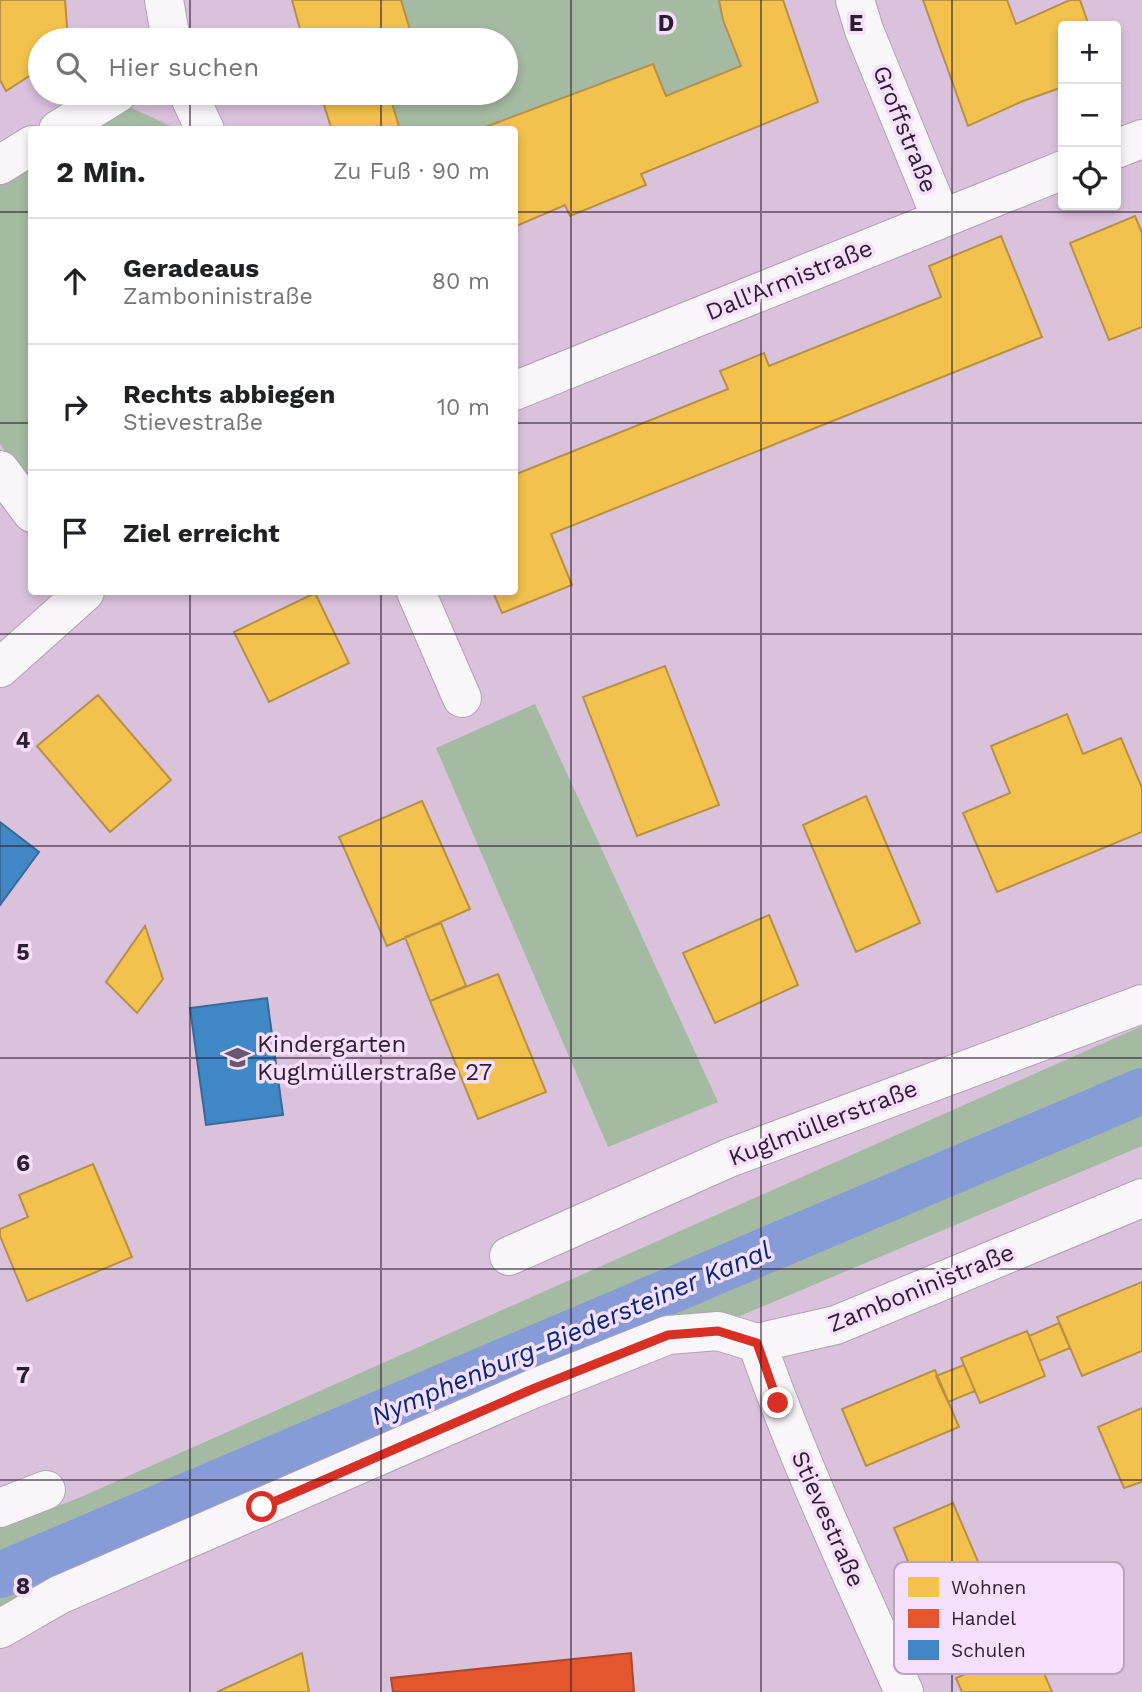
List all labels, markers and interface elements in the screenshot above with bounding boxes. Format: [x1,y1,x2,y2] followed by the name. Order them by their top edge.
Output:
[658,10,674,37] text: D
[849,10,863,37] text: E
[1058,21,1121,210] map controls
[1058,21,1121,84] button: +
[28,28,518,105] search box
[52,48,90,86] icon: search
[108,52,259,82] text: Hier suchen
[867,62,943,196] street label: Groffstraße
[1058,84,1121,147] button: −
[1058,147,1121,210] button: locate
[56,154,146,189] text: 2 Min.
[333,158,490,185] text: Zu Fuß · 90 m
[701,234,877,326] street label: Dall'Armistraße
[123,253,259,283] text: Geradeaus
[56,262,94,300] icon: ahead
[432,268,490,295] text: 80 m
[123,283,313,310] text: Zamboninistraße
[123,379,335,409] text: Rechts abbiegen
[56,388,94,426] icon: right
[437,394,490,421] text: 10 m
[123,409,263,436] text: Stievestraße
[56,514,94,552] icon: arrive
[123,518,280,548] text: Ziel erreicht
[16,727,31,754] text: 4
[16,939,30,966] text: 5
[257,1030,492,1086] place label: Kindergarten Kuglmüllerstraße 27
[223,1044,251,1072] school or university icon: Kindergarten Kuglmüllerstraße 27
[725,1074,921,1172] street label: Kuglmüllerstraße
[16,1150,30,1177] text: 6
[367,1235,776,1431] water label: Nymphenburg-Biedersteiner Kanal
[824,1238,1018,1338] street label: Zamboninistraße
[16,1362,30,1389] text: 7
[762,1387,793,1418] route end
[786,1447,870,1591] street label: Stievestraße
[246,1491,277,1522] route start
[894,1562,1124,1674] legend
[16,1573,30,1600] text: 8
[951,1576,1026,1599] text: Wohnen
[951,1607,1016,1630] text: Handel
[951,1639,1026,1662] text: Schulen

